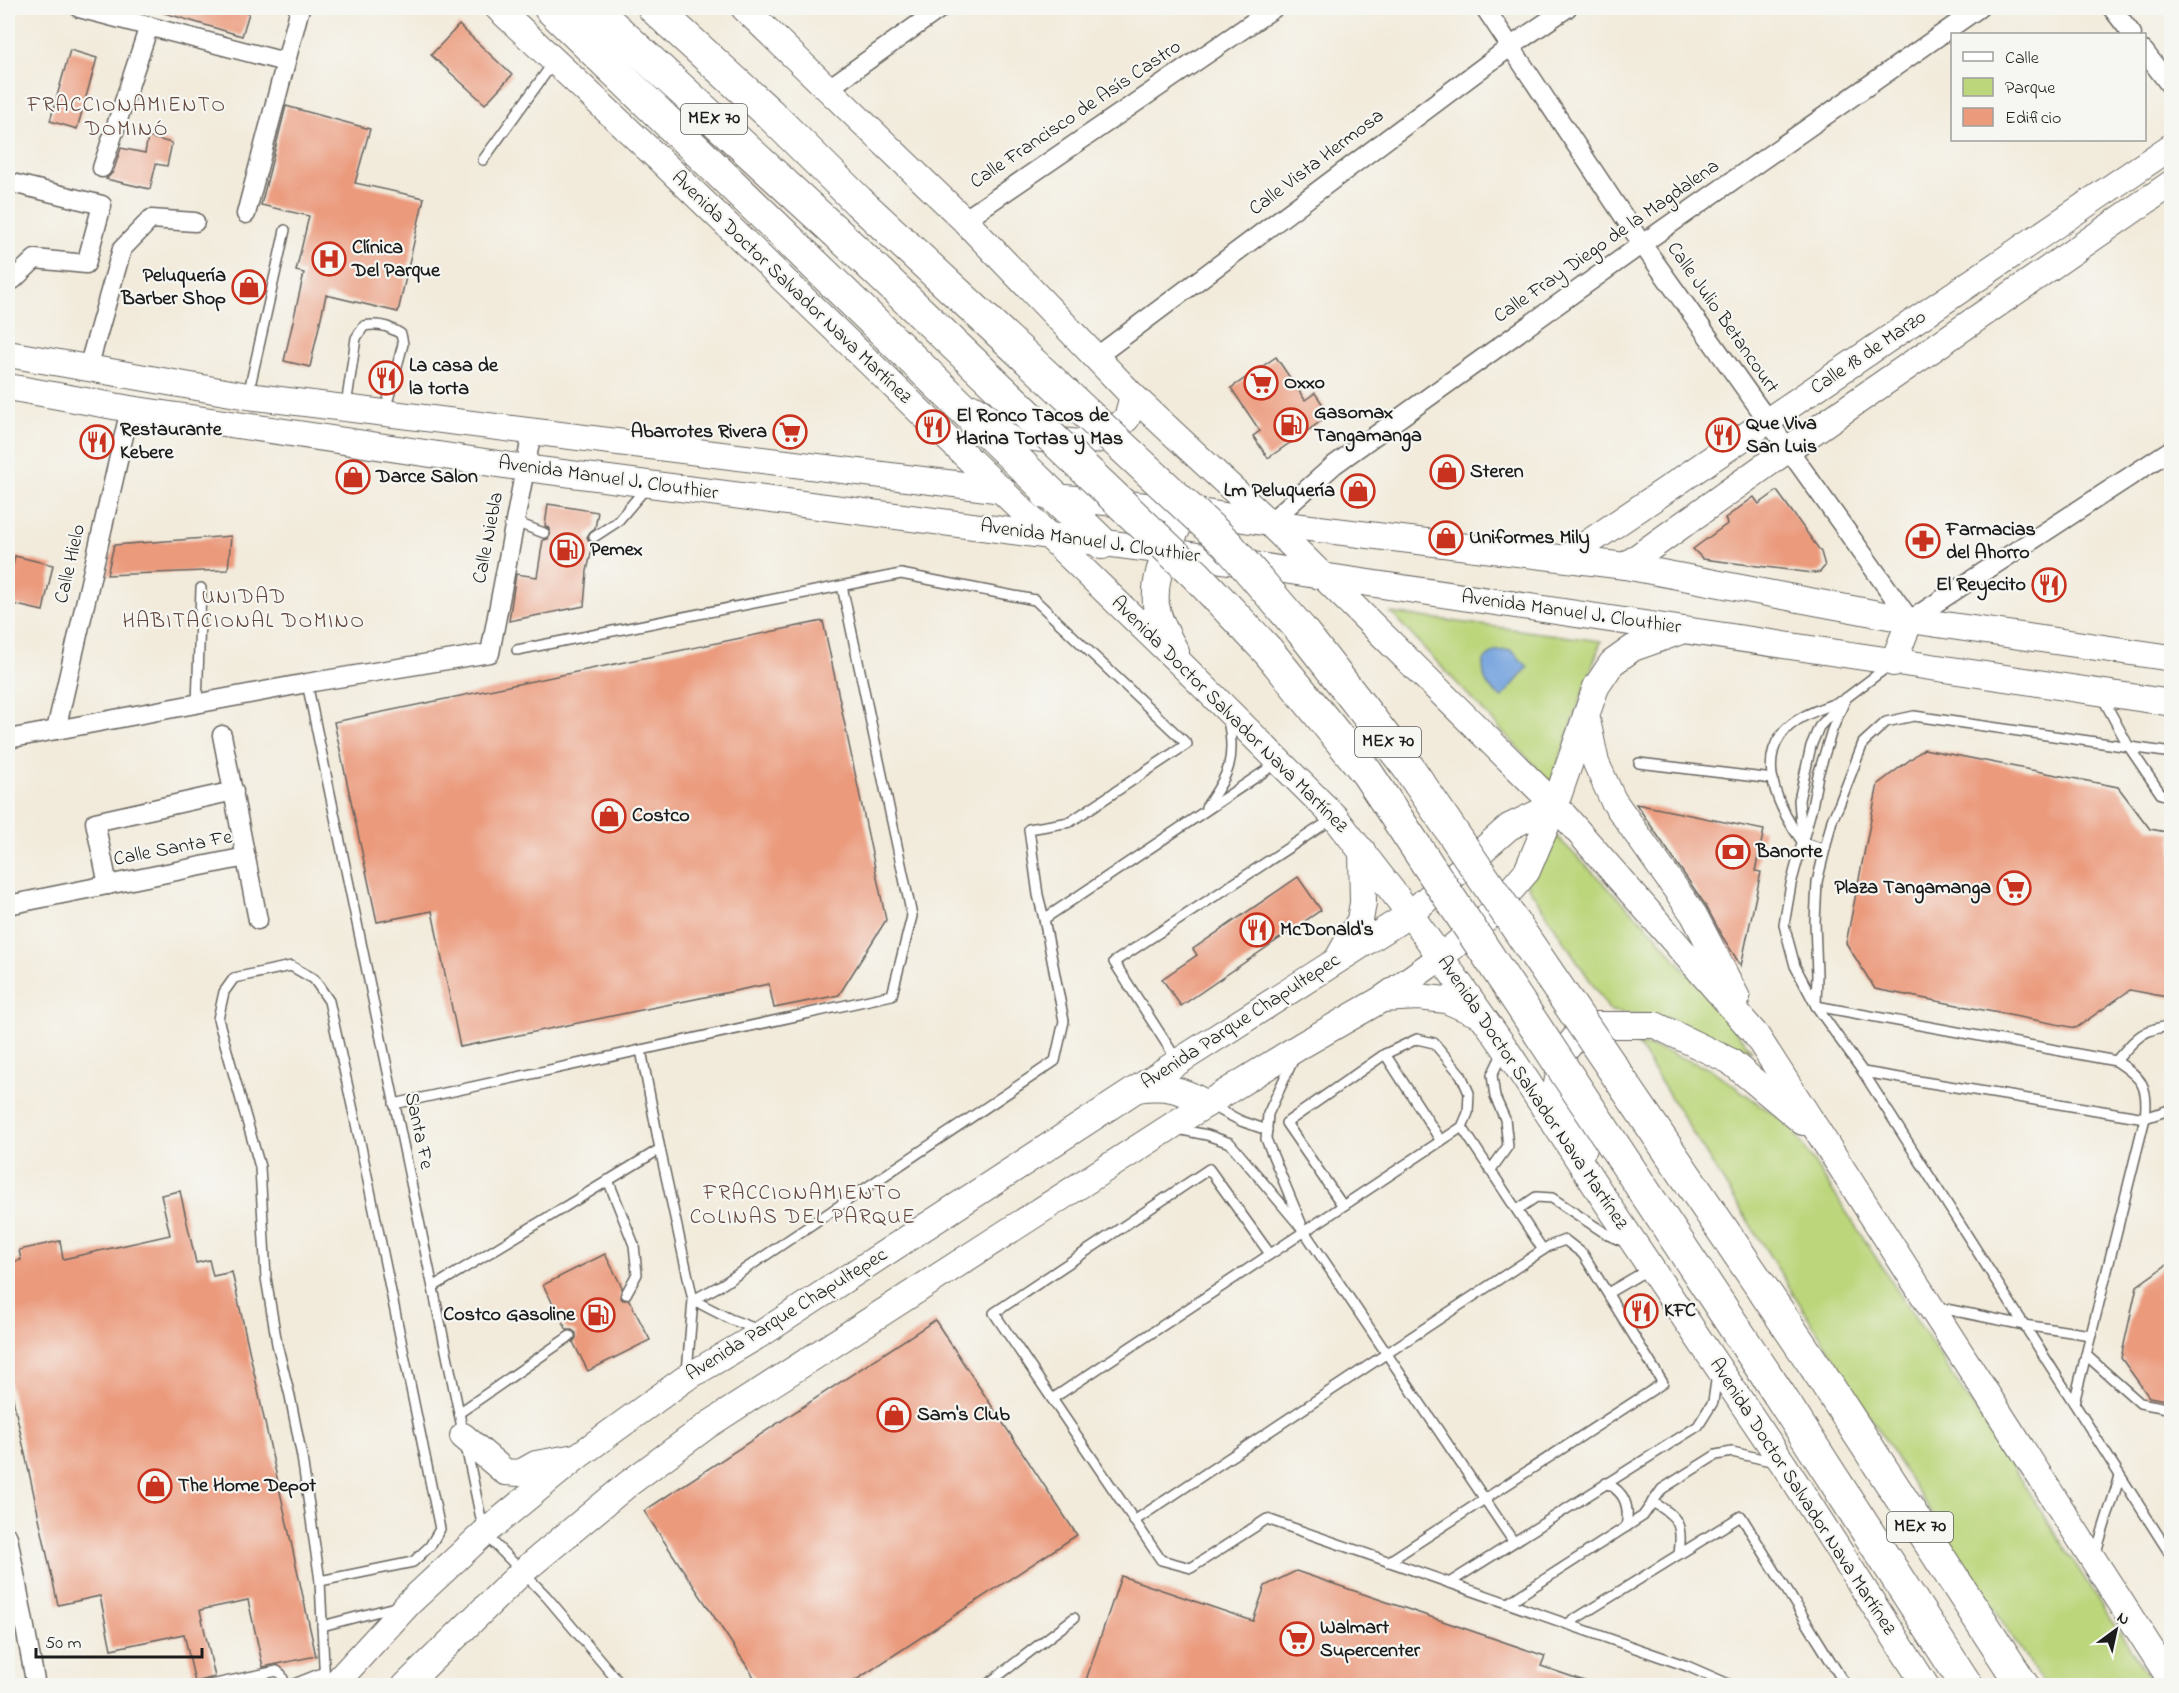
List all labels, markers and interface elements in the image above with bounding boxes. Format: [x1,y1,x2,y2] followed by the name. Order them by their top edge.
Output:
[965,33,1187,197] street label: Calle Francisco de Asís Castro
[1951,33,2146,141] legend
[2005,46,2040,72] text: Calle
[2005,76,2056,102] text: Parque
[26,91,227,145] district label: FRACCIONAMIENTO DOMINÓ
[1243,102,1391,224] street label: Calle Vista Hermosa
[681,104,747,134] road number: MEX 70
[2005,106,2061,132] text: Edificio
[1488,153,1726,332] street label: Calle Fray Diego de la Magdalena
[664,165,918,412] street label: Avenida Doctor Salvador Nava Martínez
[351,234,441,286] place label: Clínica Del Parque
[1659,236,1785,400] street label: Calle Julio Betancourt
[311,241,347,277] hospital icon: Clínica Del Parque
[120,262,226,314] place label: Peluquería Barber Shop
[231,269,267,305] shop icon: Peluquería Barber Shop
[1805,303,1933,403] street label: Calle 18 de Marzo
[409,352,499,404] place label: La casa de la torta
[368,360,404,396] restaurant icon: La casa de la torta
[1243,365,1279,401] supermarket icon: Oxxo
[1284,369,1325,398] place label: Oxxo
[1314,399,1422,452] place label: Gasomax Tangamanga
[956,402,1123,455] place label: El Ronco Tacos de Harina Tortas y Mas
[1273,407,1309,443] fuel station icon: Gasomax Tangamanga
[915,409,951,445] restaurant icon: El Ronco Tacos de Harina Tortas y Mas
[1746,410,1817,462] place label: Que Viva San Luis
[772,414,808,450] supermarket icon: Abarrotes Rivera
[120,416,223,468] place label: Restaurante Kebere
[1705,417,1741,453] restaurant icon: Que Viva San Luis
[631,418,767,447] place label: Abarrotes Rivera
[79,424,115,460] restaurant icon: Restaurante Kebere
[496,449,720,509] street label: Avenida Manuel J. Clouthier
[1429,454,1465,490] shop icon: Steren
[1470,458,1524,487] place label: Steren
[335,459,371,495] shop icon: Darce Salon
[375,463,478,492] place label: Darce Salon
[1340,473,1376,509] shop icon: Lm Peluquería
[1224,477,1335,506] place label: Lm Peluquería
[466,490,512,586] street label: Calle Niebla
[978,512,1202,572] street label: Avenida Manuel J. Clouthier
[1945,516,2036,568] place label: Farmacias del Ahorro
[1428,520,1464,556] shop icon: Uniformes Mily
[48,522,94,606] street label: Calle Hielo
[1905,523,1941,559] pharmacy icon: Farmacias del Ahorro
[1469,524,1590,554] place label: Uniformes Mily
[549,532,585,568] fuel station icon: Pemex
[590,536,643,565] place label: Pemex
[2031,567,2067,603] restaurant icon: El Reyecito
[1936,571,2026,601] place label: El Reyecito
[123,583,365,637] district label: UNIDAD HABITACIONAL DOMINO
[1459,583,1683,643] street label: Avenida Manuel J. Clouthier
[1104,590,1355,841] street label: Avenida Doctor Salvador Nava Martínez
[1355,727,1421,757] road number: MEX 70
[591,798,627,834] shop icon: Costco
[632,802,690,831] place label: Costco
[111,823,235,875] street label: Calle Santa Fe
[1715,834,1751,870] bank icon: Banorte
[1755,838,1823,867] place label: Banorte
[1996,870,2032,906] supermarket icon: Plaza Tangamanga
[1834,874,1991,904] place label: Plaza Tangamanga
[1239,912,1275,948] restaurant icon: McDonald's
[1280,916,1374,945] place label: McDonald's
[1136,946,1346,1097] street label: Avenida Parque Chapultepec
[1429,950,1635,1236] street label: Avenida Doctor Salvador Nava Martínez
[396,1090,440,1172] street label: Santa Fe
[690,1179,916,1233] district label: FRACCIONAMIENTO COLINAS DEL PARQUE
[681,1241,893,1389] street label: Avenida Parque Chapultepec
[1623,1293,1659,1329] restaurant icon: KFC
[580,1297,616,1333] fuel station icon: Costco Gasoline
[1664,1297,1696,1326] place label: KFC
[443,1301,576,1330] place label: Costco Gasoline
[1701,1353,1903,1642] street label: Avenida Doctor Salvador Nava Martínez
[876,1397,912,1433] shop icon: Sam's Club
[917,1401,1010,1430] place label: Sam's Club
[137,1468,173,1504] shop icon: The Home Depot
[178,1472,316,1501] place label: The Home Depot
[1887,1512,1953,1542] road number: MEX 70
[2086,1600,2146,1660] north arrow
[2112,1606,2134,1632] text: N
[1320,1614,1421,1666] place label: Walmart Supercenter
[36,1621,202,1659] scale bar
[1279,1621,1315,1657] supermarket icon: Walmart Supercenter
[45,1631,82,1657] text: 50 m

